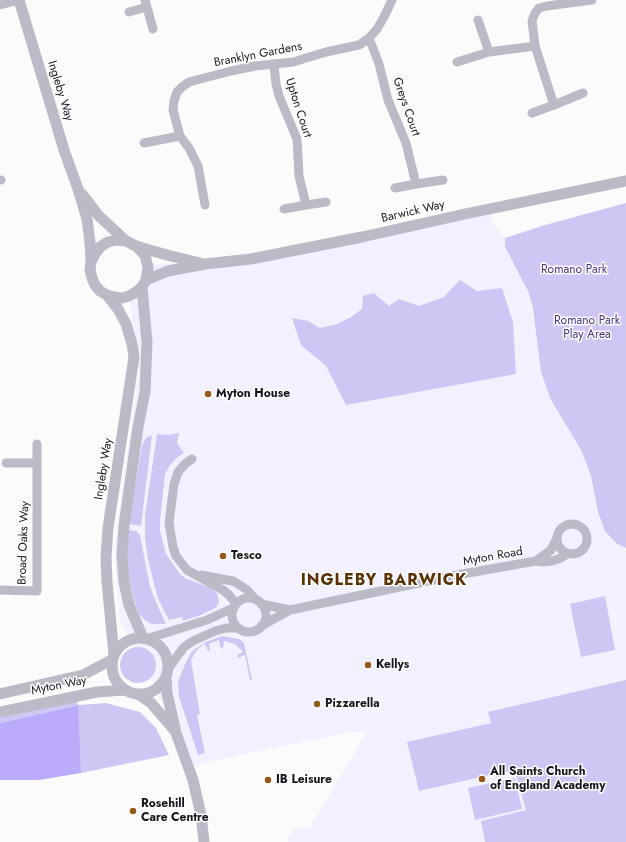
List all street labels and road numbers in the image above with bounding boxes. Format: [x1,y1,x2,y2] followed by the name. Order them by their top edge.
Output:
[213,39,303,71] street label: Branklyn Gardens
[44,59,76,123] street label: Ingleby Way
[282,76,314,140] street label: Upton Court
[389,76,423,138] street label: Greys Court
[380,198,446,226] street label: Barwick Way
[92,437,116,501] street label: Ingleby Way
[15,501,33,585] street label: Broad Oaks Way
[462,545,524,569] street label: Myton Road
[30,674,88,698] street label: Myton Way

